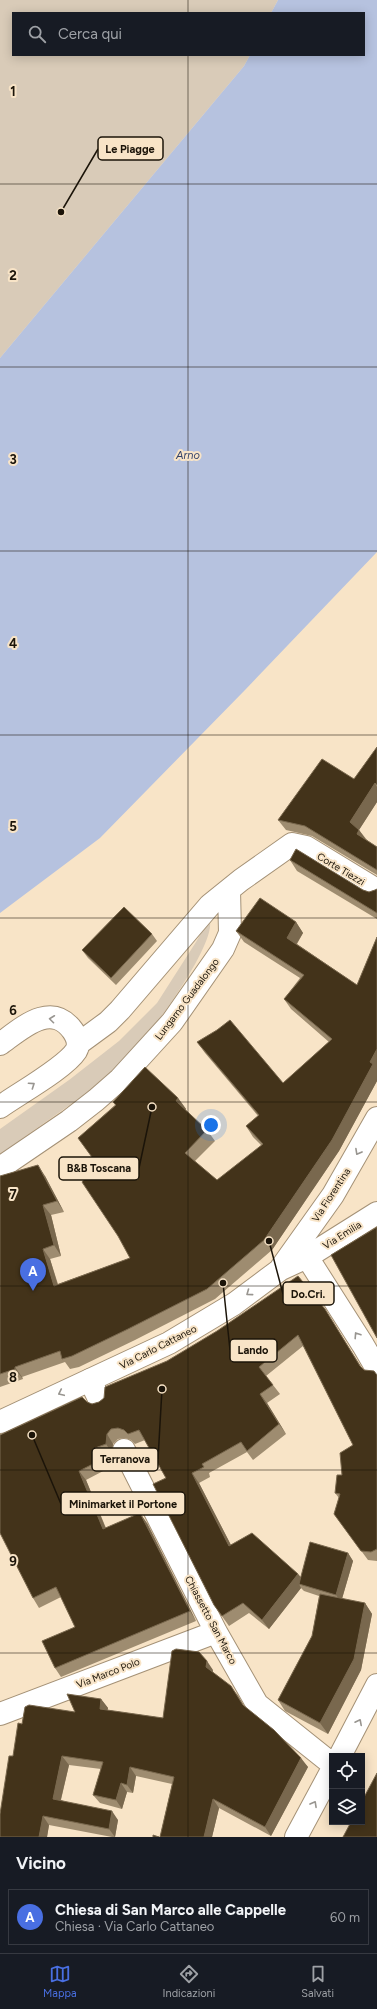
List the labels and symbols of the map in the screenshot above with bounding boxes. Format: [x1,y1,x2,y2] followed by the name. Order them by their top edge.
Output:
[10,84,16,99] text: 1
[98,137,163,160] callout: Le Piagge
[105,143,155,156] text: Le Piagge
[9,268,17,283] text: 2
[175,449,200,462] water label: Arno
[9,452,17,467] text: 3
[9,636,17,651] text: 4
[9,819,17,834] text: 5
[315,850,367,888] street label: Corte Tiezzi
[152,955,222,1042] street label: Lungarno Guadalongo
[9,1003,17,1018] text: 6
[49,1015,55,1024] one-way arrow
[28,1082,35,1090] one-way arrow
[201,1115,221,1135] your location
[355,1148,362,1155] one-way arrow
[59,1157,139,1180] callout: B&B Toscana
[67,1162,131,1175] text: B&B Toscana
[309,1166,353,1224] street label: Via Fiorentina
[9,1187,17,1202] text: 7
[320,1218,364,1252] street label: Via Emilia
[20,1258,46,1291] pin: A
[283,1282,334,1305] callout: Do.Cri.
[247,1288,254,1295] one-way arrow
[291,1288,326,1301] text: Do.Cri.
[117,1322,199,1372] street label: Via Carlo Cattaneo
[355,1333,362,1340] one-way arrow
[230,1339,277,1362] callout: Lando
[238,1344,269,1357] text: Lando
[9,1370,17,1385] text: 8
[58,1388,65,1396] one-way arrow
[92,1448,158,1471] callout: Terranova
[100,1453,150,1466] text: Terranova
[61,1492,185,1515] callout: Minimarket il Portone
[69,1498,177,1511] text: Minimarket il Portone
[9,1554,17,1569] text: 9
[182,1574,240,1667] street label: Chiassetto San Marco
[74,1655,142,1691] street label: Via Marco Polo
[354,1719,361,1726] one-way arrow
[309,1800,316,1808] one-way arrow

